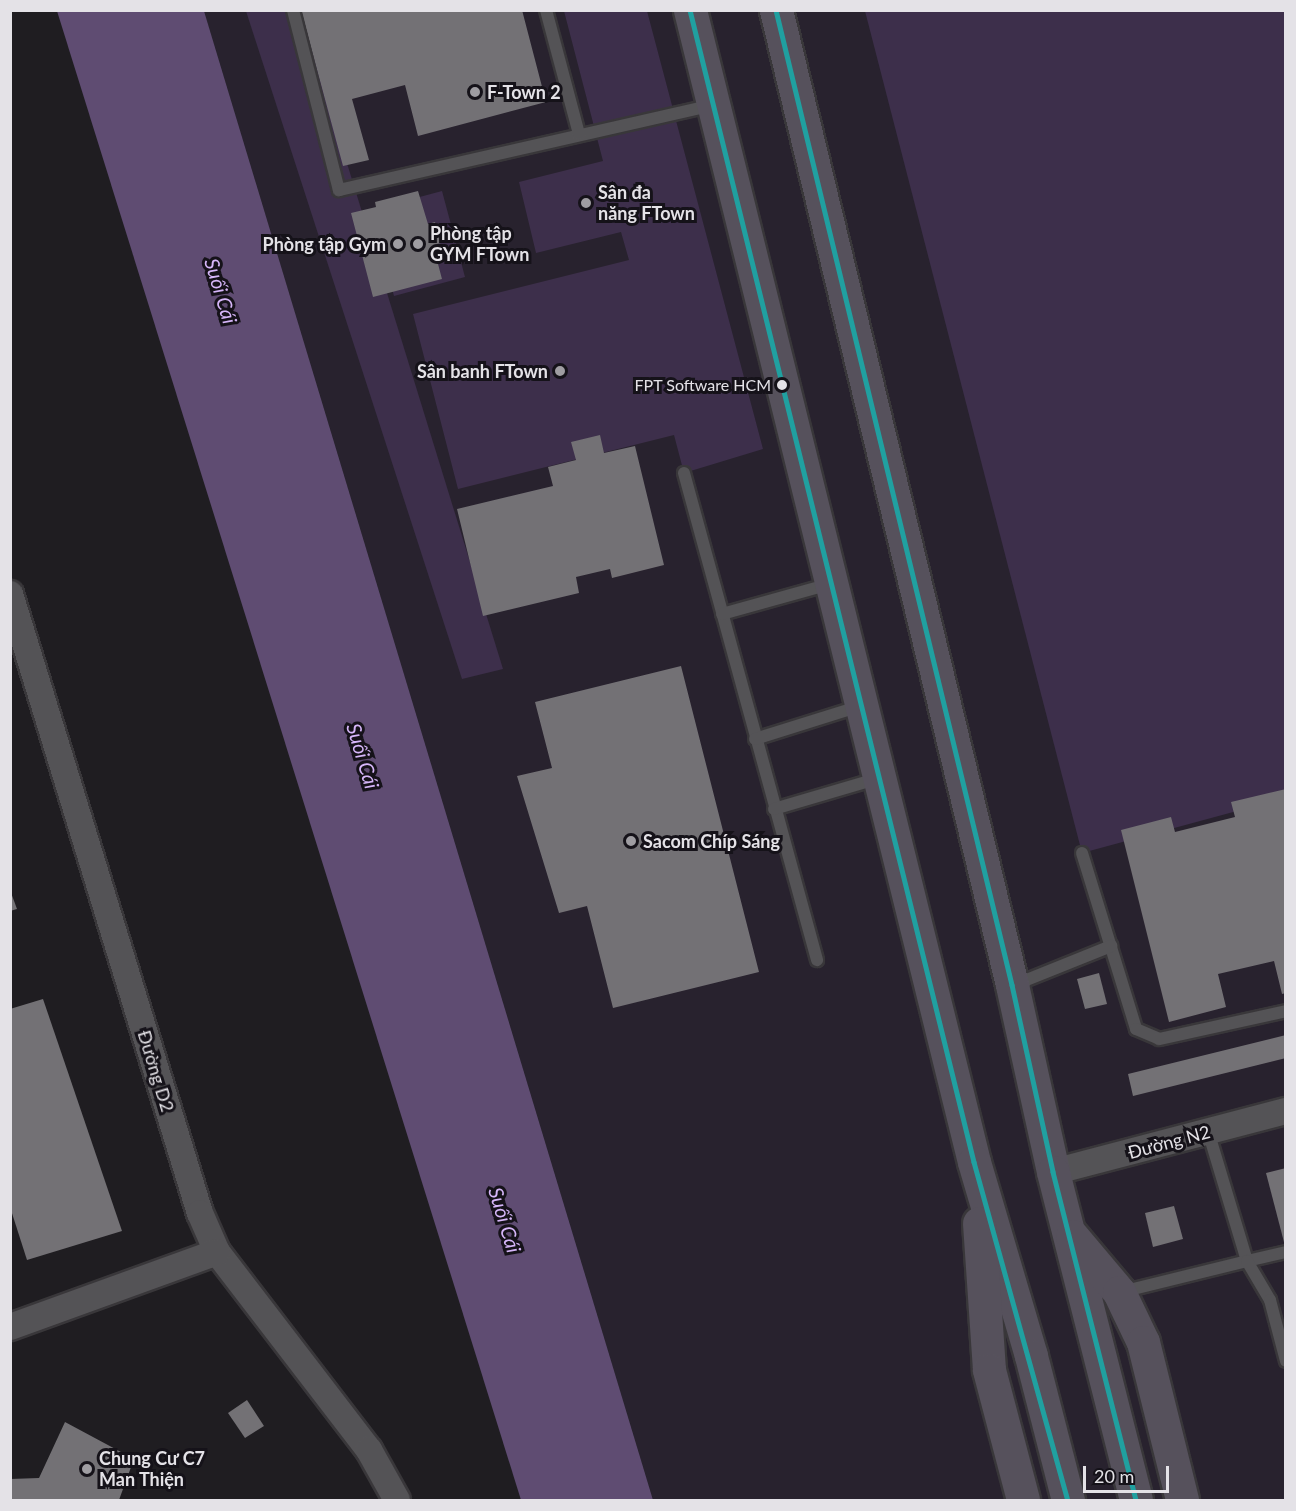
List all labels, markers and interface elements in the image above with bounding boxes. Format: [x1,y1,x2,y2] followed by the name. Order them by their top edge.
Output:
[487,81,561,103] place label: F-Town 2
[468,85,482,99] marker: F-Town 2
[598,182,695,224] place label: Sân đa năng FTown
[579,196,593,210] marker: Sân đa năng FTown
[430,223,529,266] place label: Phòng tập GYM FTown
[263,233,386,255] place label: Phòng tập Gym
[391,237,405,251] marker: Phòng tập Gym
[411,237,425,251] marker: Phòng tập GYM FTown
[200,255,242,327] water label: Suối Cái
[417,360,548,382] place label: Sân banh FTown
[553,364,567,378] marker: Sân banh FTown
[634,375,771,395] place label: FPT Software HCM
[776,379,788,391] marker: FPT Software HCM
[342,720,384,792] water label: Suối Cái
[643,830,780,852] place label: Sacom Chíp Sáng
[624,834,638,848] marker: Sacom Chíp Sáng
[133,1028,179,1114] street label: Đường D2
[1126,1121,1212,1163] street label: Đường N2
[484,1184,526,1256] water label: Suối Cái
[99,1448,206,1490] place label: Chung Cư C7 Man Thiện
[1086,1454,1172,1492] scale bar
[80,1462,94,1476] marker: Chung Cư C7 Man Thiện
[1094,1465,1134,1487] text: 20 m

